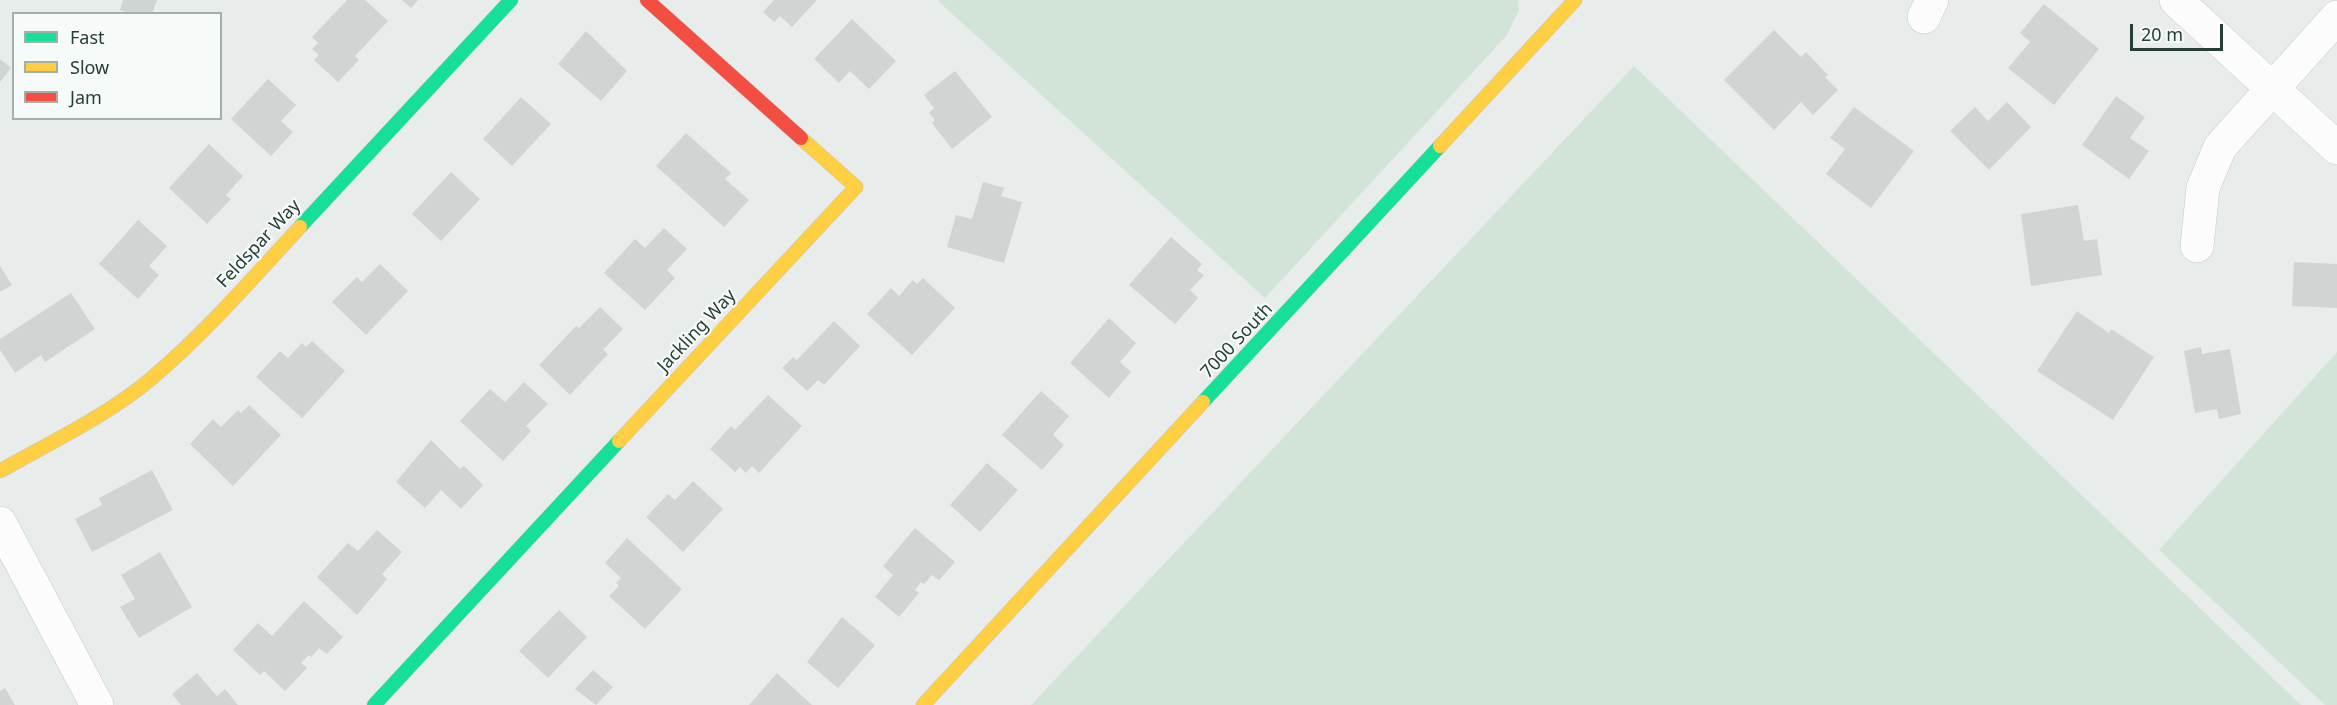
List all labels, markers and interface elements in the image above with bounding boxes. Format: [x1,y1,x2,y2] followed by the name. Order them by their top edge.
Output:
[12,12,222,120] legend
[2133,12,2226,50] scale bar
[2141,22,2183,46] text: 20 m
[70,25,105,49] text: Fast
[70,55,109,79] text: Slow
[70,85,102,109] text: Jam
[213,195,305,293] street label: Feldspar Way
[653,285,741,377] street label: Jackling Way
[1197,299,1277,383] street label: 7000 South

